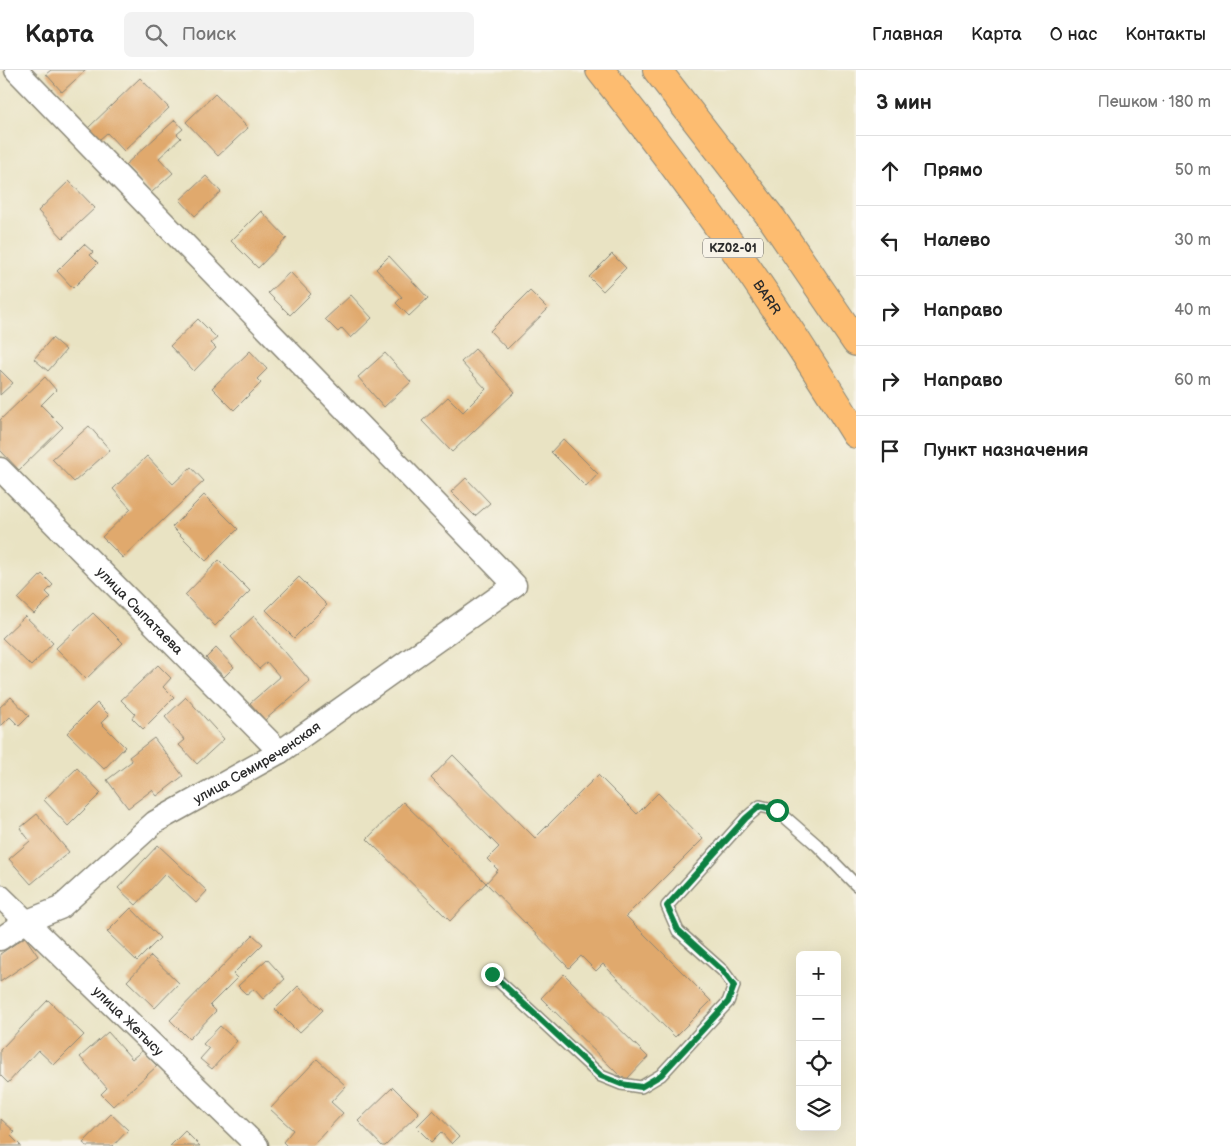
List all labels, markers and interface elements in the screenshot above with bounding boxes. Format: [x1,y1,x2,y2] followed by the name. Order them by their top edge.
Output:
[124,12,474,57] search box
[25,20,94,49] text: Карта
[142,21,170,49] icon: search
[182,23,236,46] text: Поиск
[872,24,943,45] text: Главная
[971,24,1022,45] text: Карта
[1050,24,1097,45] text: О нас
[1125,24,1206,45] text: Контакты
[876,90,932,115] text: 3 мин
[1098,93,1211,112] text: Пешком · 180 m
[876,157,904,185] icon: ahead
[923,159,983,182] text: Прямо
[1175,161,1211,180] text: 50 m
[876,227,904,255] icon: left
[923,229,990,252] text: Налево
[1174,231,1211,250] text: 30 m
[703,238,763,258] road number: KZ02-01
[749,276,785,318] street label: BARR
[876,297,904,325] icon: right
[923,299,1003,322] text: Направо
[1174,301,1211,320] text: 40 m
[876,367,904,395] icon: right
[923,369,1003,392] text: Направо
[1174,371,1211,390] text: 60 m
[876,437,904,465] icon: arrive
[923,439,1088,462] text: Пункт назначения
[93,563,187,658] street label: улица Сыпатаева
[190,717,324,807] street label: улица Семиреченская
[766,799,789,822] route start
[796,951,841,1131] map controls
[796,951,841,996] button: +
[481,963,504,986] route end
[89,982,168,1060] street label: улица Жетысу
[796,996,841,1041] button: −
[796,1041,841,1086] button: locate
[796,1086,841,1131] button: layers

